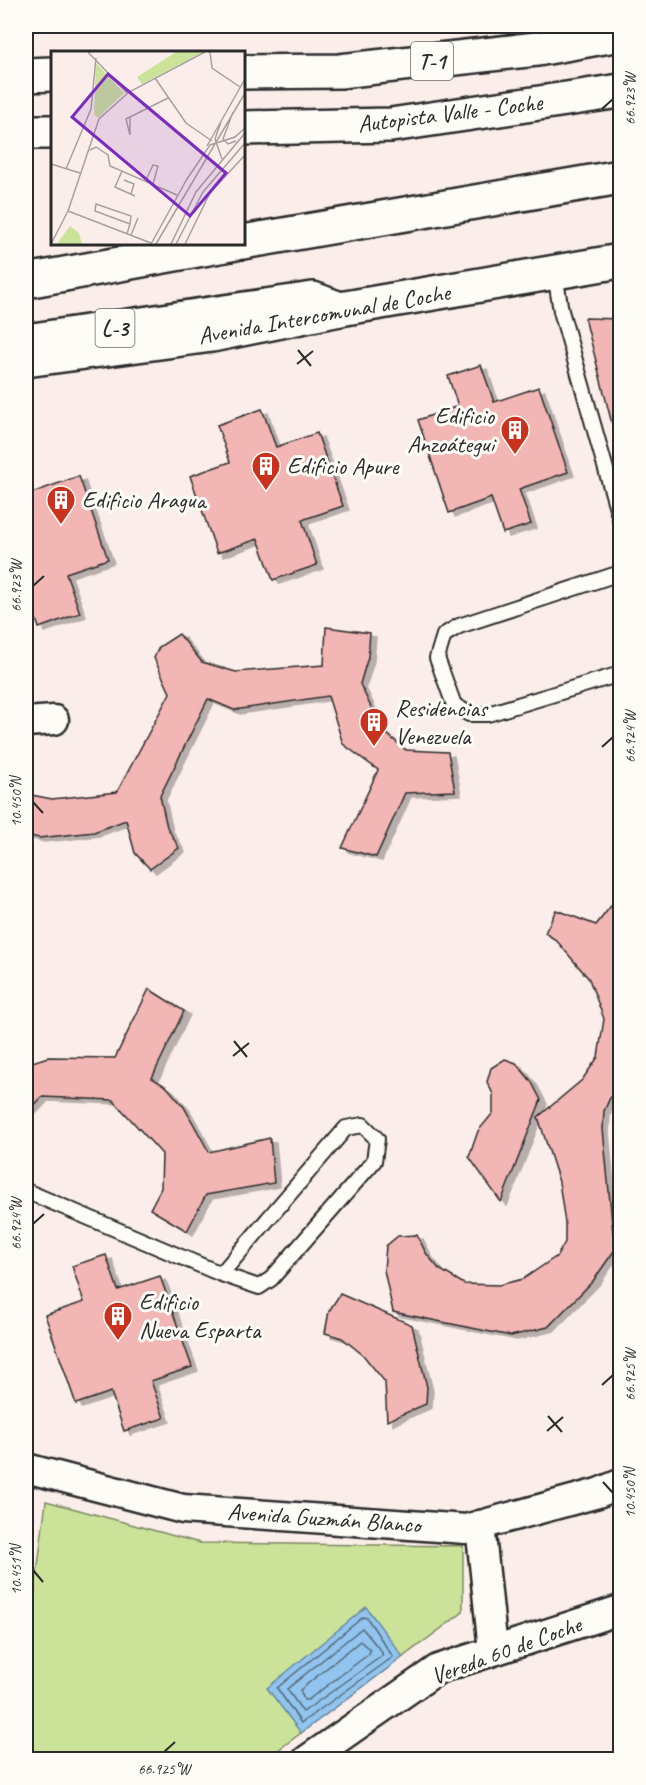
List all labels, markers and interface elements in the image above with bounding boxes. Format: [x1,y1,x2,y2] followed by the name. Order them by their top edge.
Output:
[411,42,453,80] road number: T-1
[51,51,244,244] inset map
[621,70,640,125] text: 66.923°W
[356,87,546,139] street label: Autopista Valle - Coche
[196,277,454,351] street label: Avenida Intercomunal de Coche
[96,309,134,347] road number: L-3
[407,401,498,459] place label: Edificio Anzoátegui
[499,414,531,456] building icon: Edificio Anzoátegui
[250,450,282,492] building icon: Edificio Apure
[287,451,400,481] place label: Edificio Apure
[45,484,77,526] building icon: Edificio Aragua
[82,485,207,515] place label: Edificio Aragua
[7,557,26,612] text: 66.923°W
[395,693,489,751] place label: Residencias Venezuela
[358,706,390,748] building icon: Residencias Venezuela
[621,708,640,763] text: 66.924°W
[7,774,26,827] text: 10.450°N
[7,1195,26,1250] text: 66.924°W
[139,1287,262,1345] place label: Edificio Nueva Esparta
[102,1300,134,1342] building icon: Edificio Nueva Esparta
[621,1346,640,1401] text: 66.925°W
[621,1465,640,1518] text: 10.450°N
[226,1496,424,1540] street label: Avenida Guzmán Blanco
[7,1542,26,1595] text: 10.451°N
[427,1608,587,1691] street label: Vereda 60 de Coche
[138,1760,193,1779] text: 66.925°W

